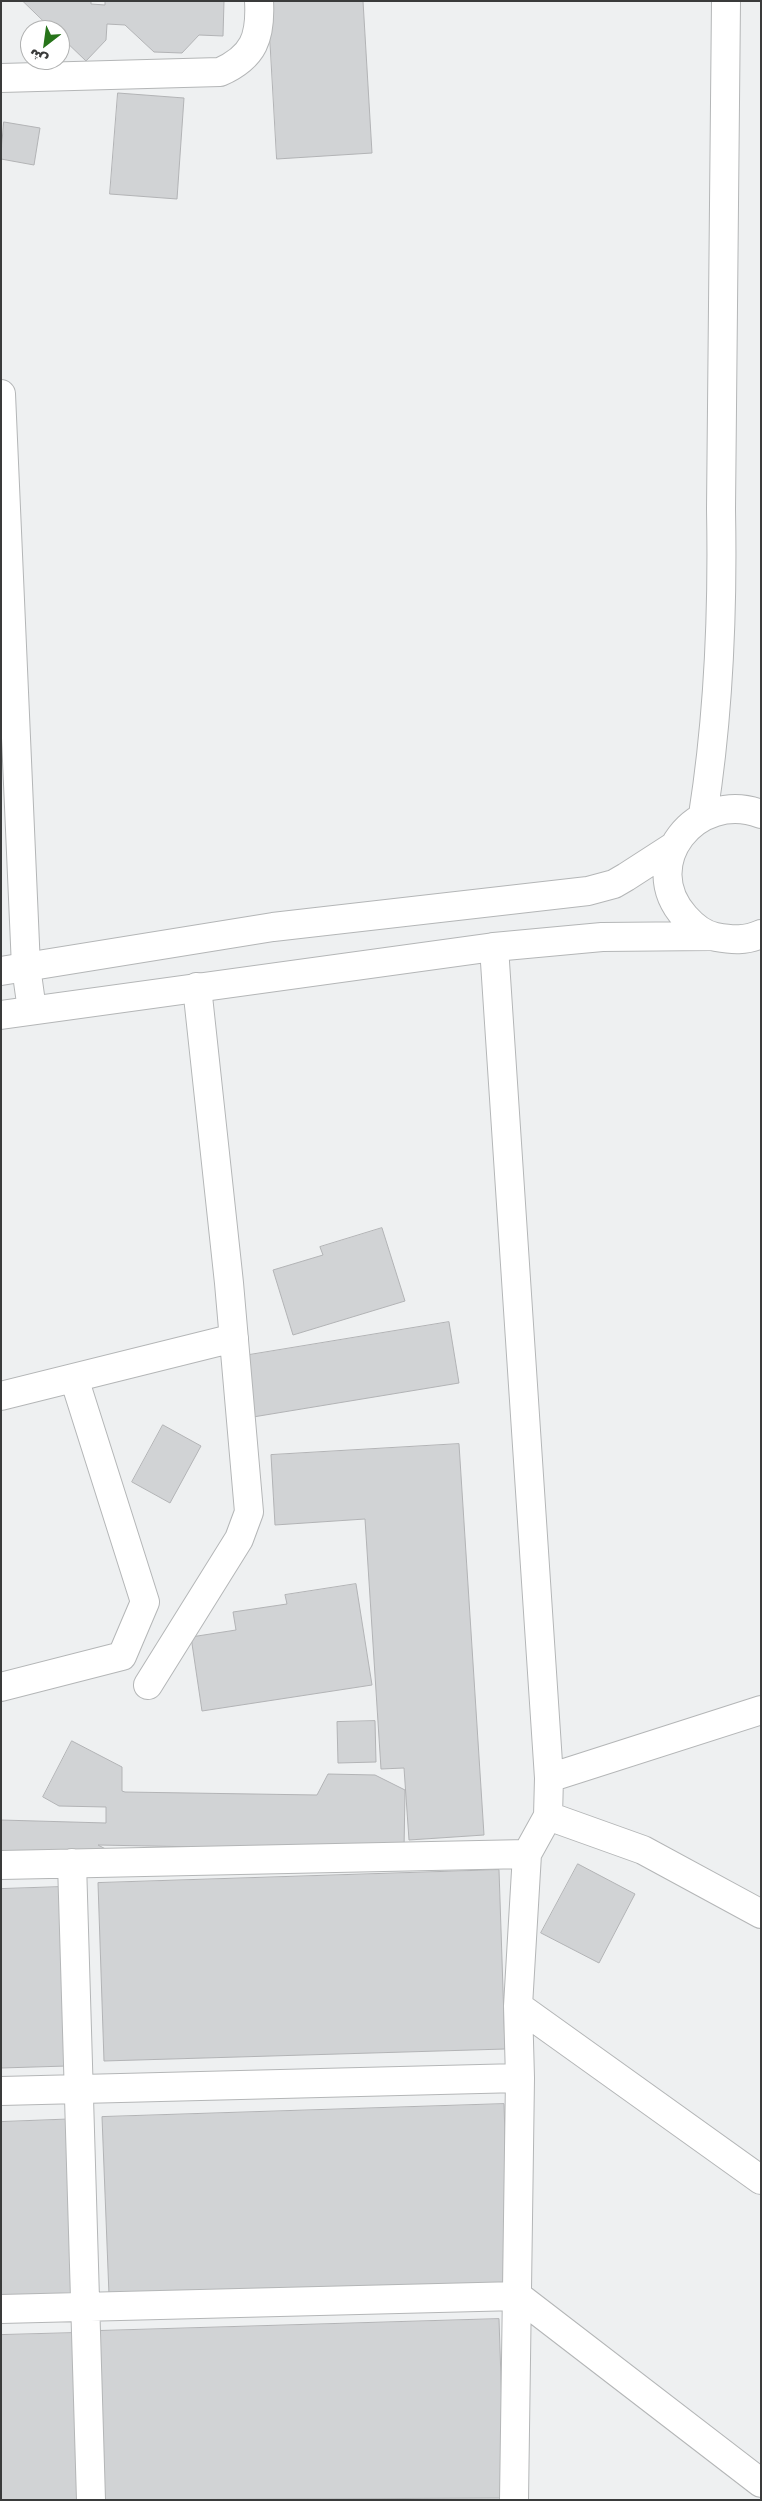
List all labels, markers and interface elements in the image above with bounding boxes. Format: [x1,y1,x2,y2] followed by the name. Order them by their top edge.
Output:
[20,20,70,70] north arrow
[26,45,50,69] text: ش

